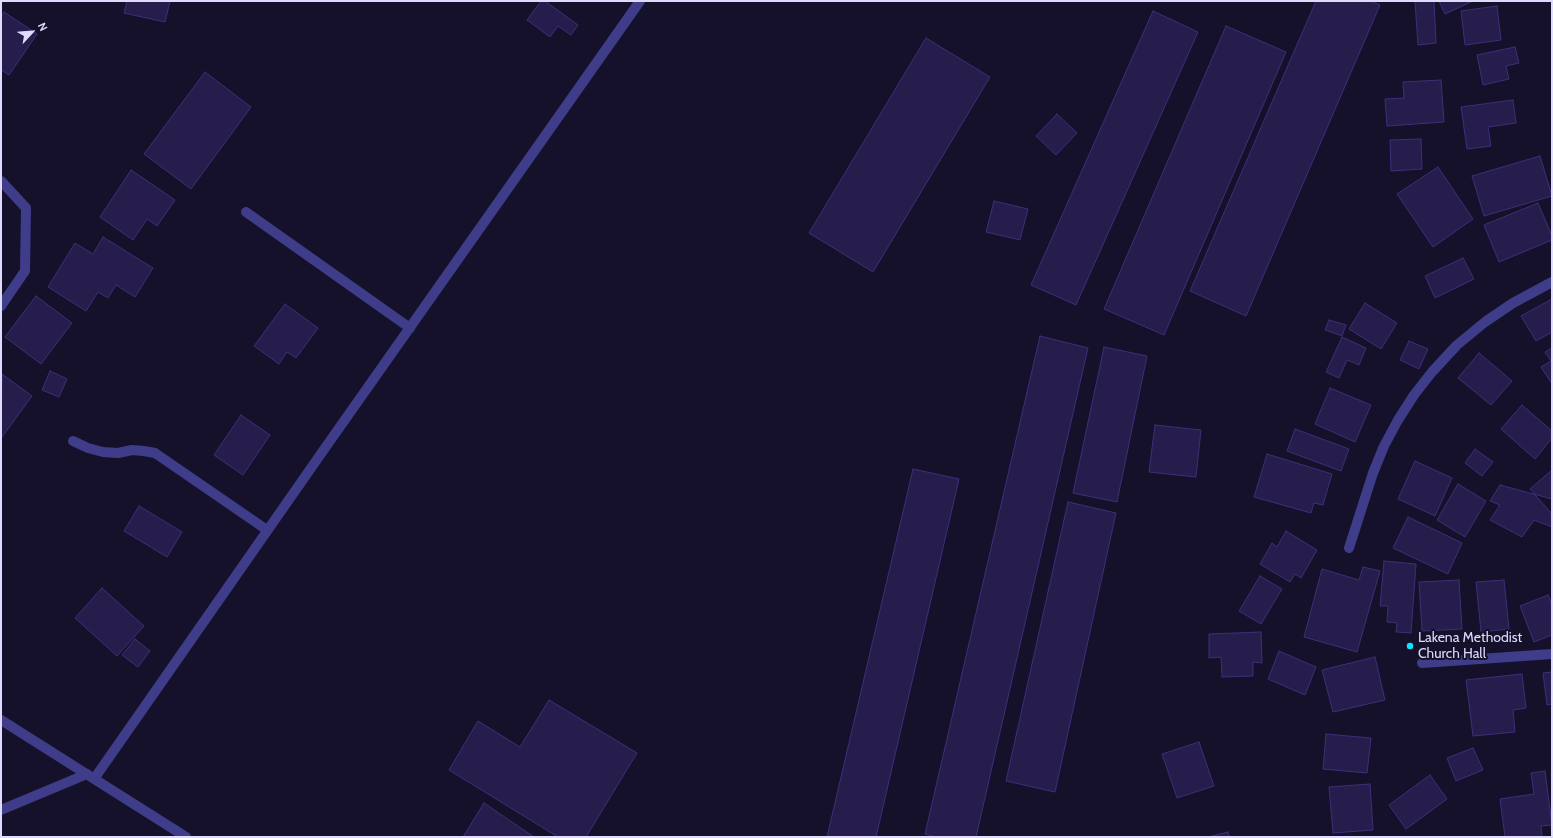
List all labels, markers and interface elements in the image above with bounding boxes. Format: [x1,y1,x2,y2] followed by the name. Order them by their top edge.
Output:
[12,12,52,52] north arrow
[35,20,51,33] text: N
[1418,630,1522,662] place label: Lakena Methodist Church Hall
[1405,641,1415,651] marker: Lakena Methodist Church Hall

